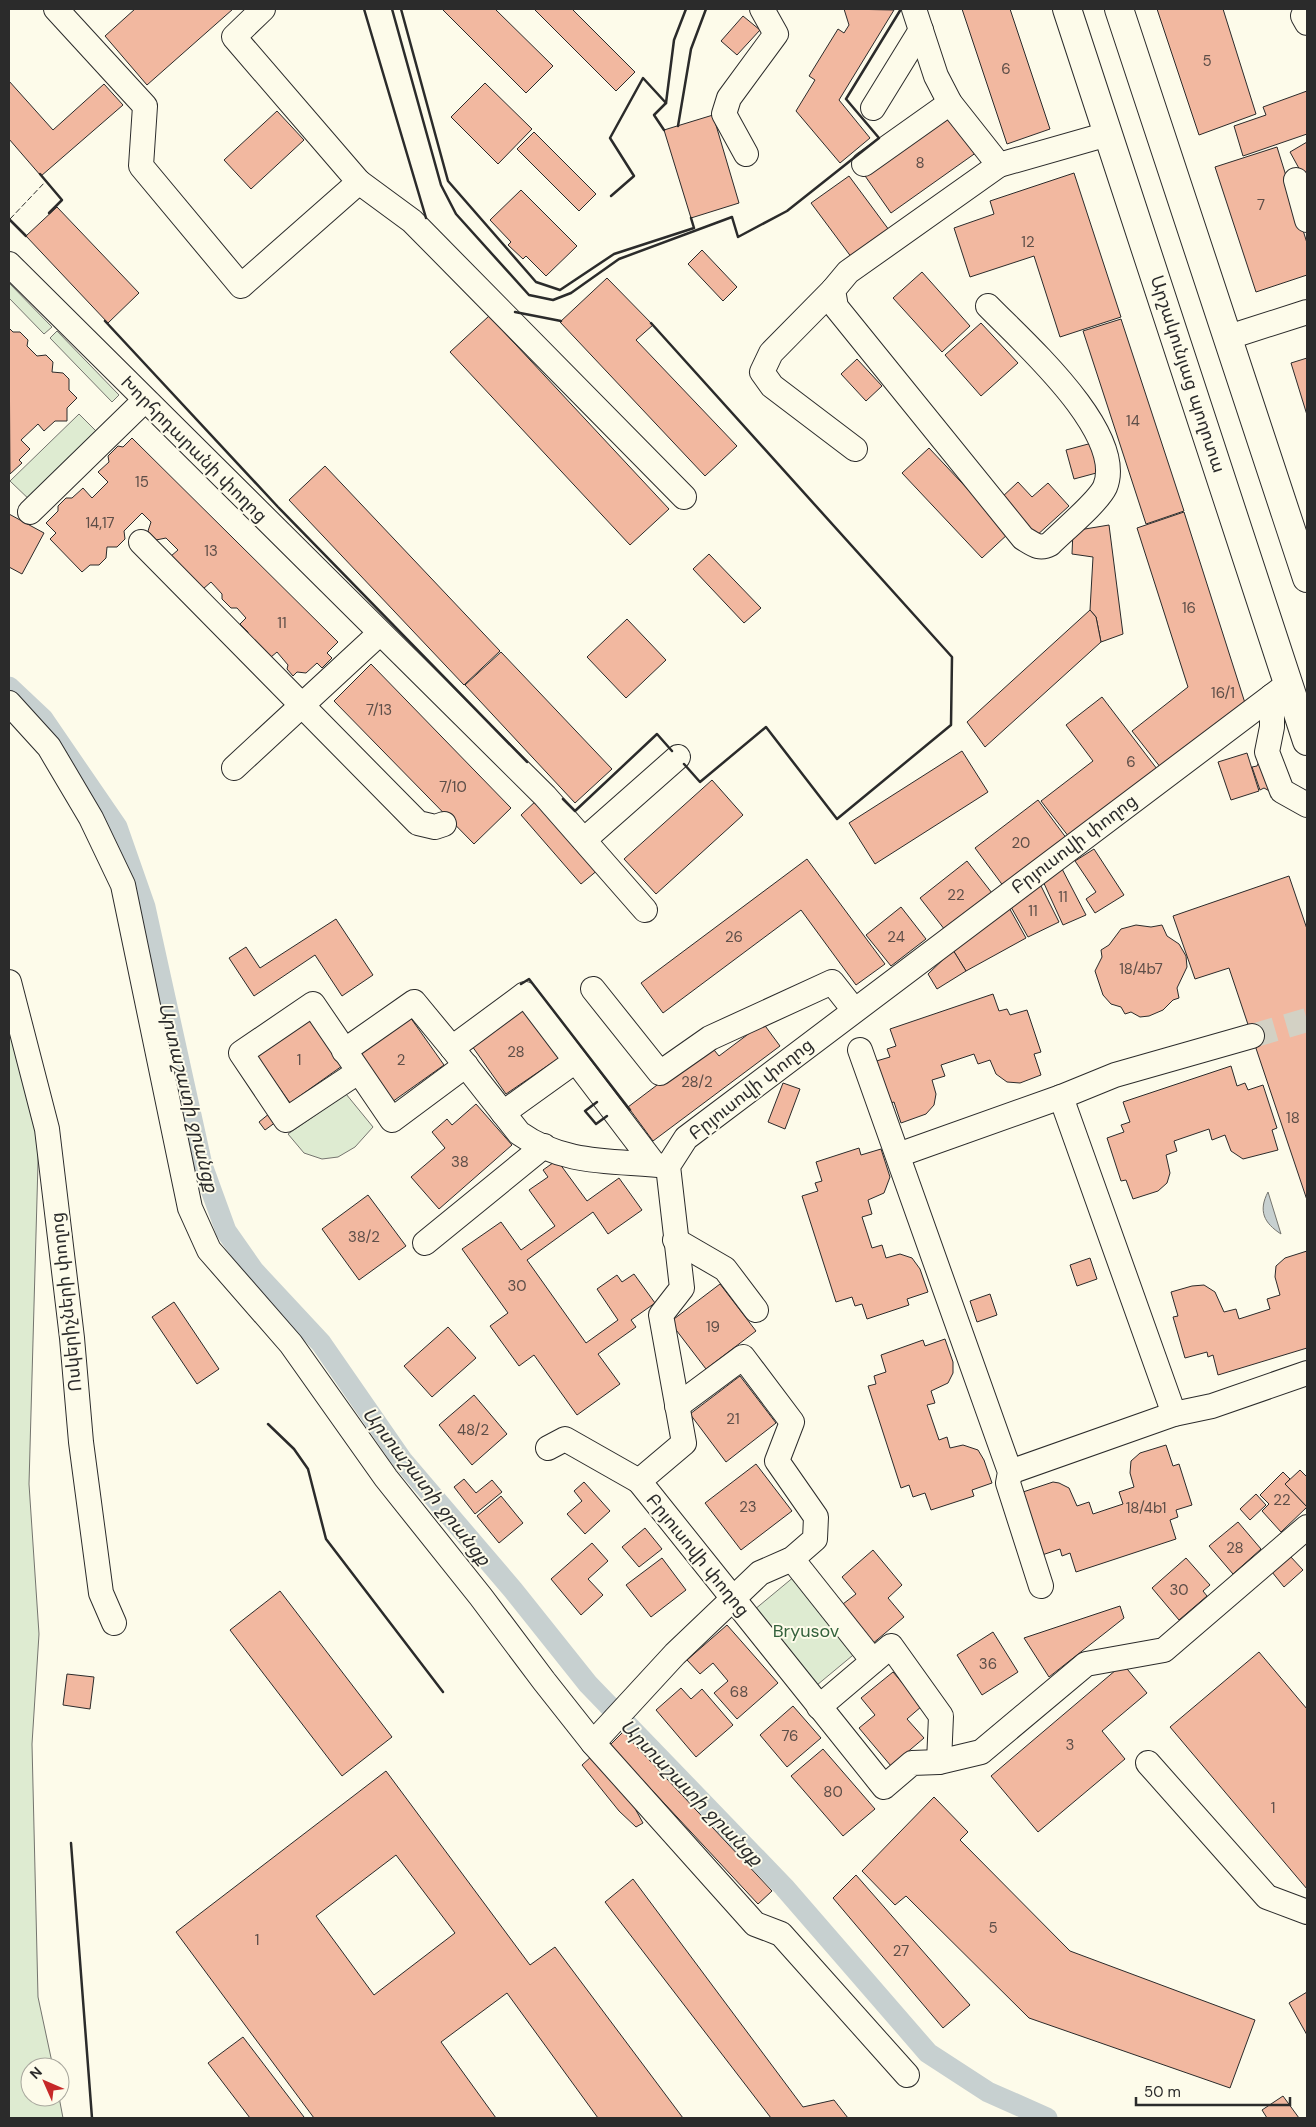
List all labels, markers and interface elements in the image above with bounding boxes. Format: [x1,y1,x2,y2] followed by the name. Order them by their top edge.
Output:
[1202,51,1212,71] house number: 5
[1001,59,1011,79] house number: 6
[915,153,925,173] house number: 8
[1257,195,1265,215] house number: 7
[1021,232,1035,252] house number: 12
[1145,272,1231,476] street label: Արշակունյաց պողոտա
[115,370,273,528] street label: Խորհրդարանի փողոց
[1126,411,1140,431] house number: 14
[135,472,149,492] house number: 15
[85,513,115,533] house number: 14,17
[204,541,218,561] house number: 13
[1182,598,1196,618] house number: 16
[277,613,287,633] house number: 11
[1211,683,1235,703] house number: 16/1
[366,700,392,720] house number: 7/13
[1126,752,1136,772] house number: 6
[439,777,467,797] house number: 7/10
[1006,789,1142,899] street label: Բրյուսովի փողոց
[1012,833,1030,853] house number: 20
[947,885,965,905] house number: 22
[1058,887,1068,907] house number: 11
[1028,901,1038,921] house number: 11
[725,927,743,947] house number: 26
[887,927,905,947] house number: 24
[1119,959,1163,979] house number: 18/4b7
[153,1000,224,1195] water label: Արտաշատի ջրանցք
[684,1033,818,1145] street label: Բրյուսովի փողոց
[507,1042,525,1062] house number: 28
[297,1050,301,1070] house number: 1
[397,1050,405,1070] house number: 2
[681,1072,713,1092] house number: 28/2
[1286,1108,1300,1128] house number: 18
[451,1152,469,1172] house number: 38
[45,1211,87,1393] street label: Ոսկերիչների փողոց
[348,1227,380,1247] house number: 38/2
[507,1276,527,1296] house number: 30
[706,1317,720,1337] house number: 19
[357,1402,497,1571] water label: Արտաշատի ջրանցք
[726,1409,740,1429] house number: 21
[457,1420,489,1440] house number: 48/2
[641,1488,755,1622] street label: Բրյուսովի փողոց
[1273,1490,1291,1510] house number: 22
[739,1497,757,1517] house number: 23
[1126,1498,1166,1518] house number: 18/4b1
[1226,1538,1244,1558] house number: 28
[1169,1580,1189,1600] house number: 30
[773,1619,840,1643] park label: Bryusov
[979,1654,997,1674] house number: 36
[730,1682,748,1702] house number: 68
[615,1714,769,1872] water label: Արտաշատի ջրանցք
[781,1726,799,1746] house number: 76
[1066,1735,1074,1755] house number: 3
[823,1782,843,1802] house number: 80
[1271,1798,1275,1818] house number: 1
[988,1918,998,1938] house number: 5
[255,1930,259,1950] house number: 1
[893,1941,909,1961] house number: 27
[20,2057,70,2107] north arrow
[26,2063,46,2083] text: N
[1136,2074,1290,2106] scale bar
[1144,2082,1181,2102] text: 50 m

